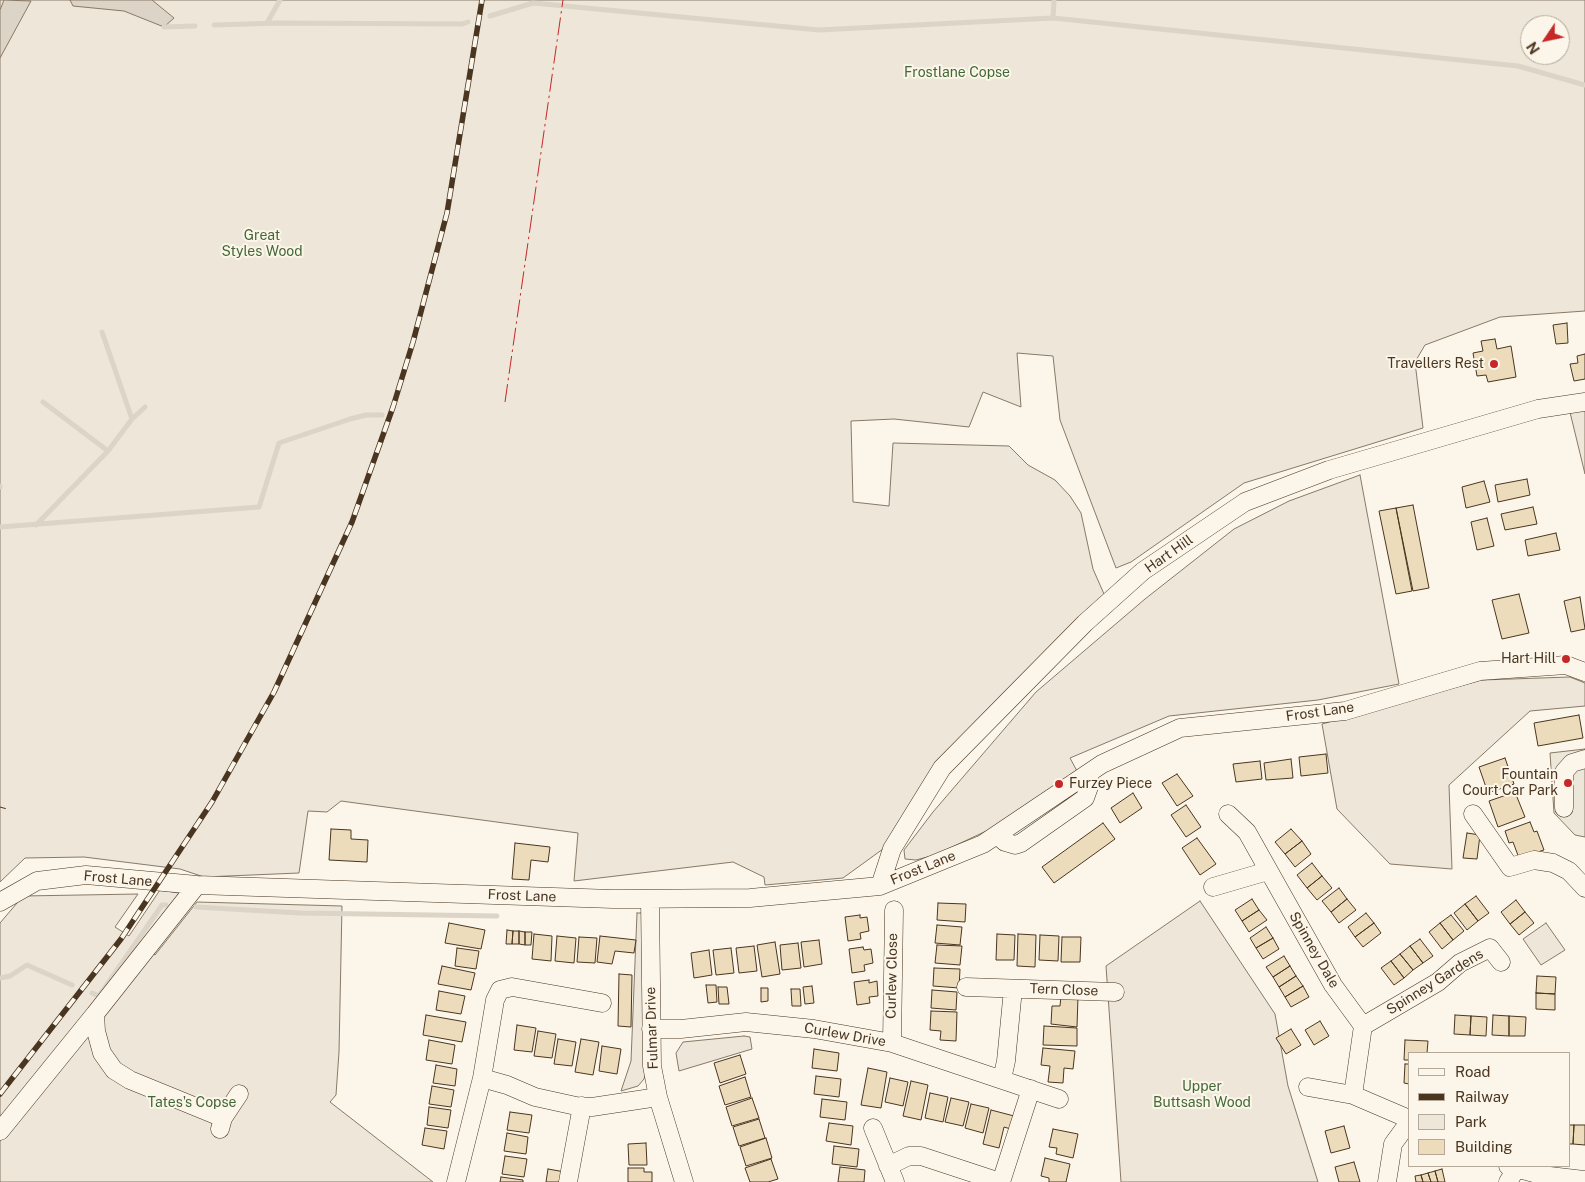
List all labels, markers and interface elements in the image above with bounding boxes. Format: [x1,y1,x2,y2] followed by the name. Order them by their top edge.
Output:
[1520,15,1570,65] north arrow
[1524,39,1543,57] text: N
[904,65,1010,81] park label: Frostlane Copse
[221,228,303,260] park label: Great Styles Wood
[1387,356,1484,372] place label: Travellers Rest
[1488,358,1500,370] marker: Travellers Rest
[1142,531,1196,577] street label: Hart Hill
[1501,651,1556,667] place label: Hart Hill
[1560,653,1572,665] marker: Hart Hill
[1285,699,1355,725] street label: Frost Lane
[1462,767,1558,800] place label: Fountain Court Car Park
[1069,776,1152,792] place label: Furzey Piece
[1562,777,1574,789] marker: Fountain Court Car Park
[1053,778,1065,790] marker: Furzey Piece
[888,847,958,889] street label: Frost Lane
[83,868,153,890] street label: Frost Lane
[487,886,557,906] street label: Frost Lane
[1285,909,1343,991] street label: Spinney Dale
[883,933,901,1019] street label: Curlew Close
[1384,945,1486,1019] street label: Spinney Gardens
[1029,980,1099,1000] street label: Tern Close
[642,986,662,1070] street label: Fulmar Drive
[803,1020,887,1050] street label: Curlew Drive
[1408,1052,1570,1167] legend
[1455,1063,1491,1080] text: Road
[1153,1079,1251,1112] park label: Upper Buttsash Wood
[1455,1088,1509,1105] text: Railway
[148,1095,236,1111] park label: Tates's Copse
[1455,1113,1487,1130] text: Park
[1455,1138,1513,1155] text: Building

